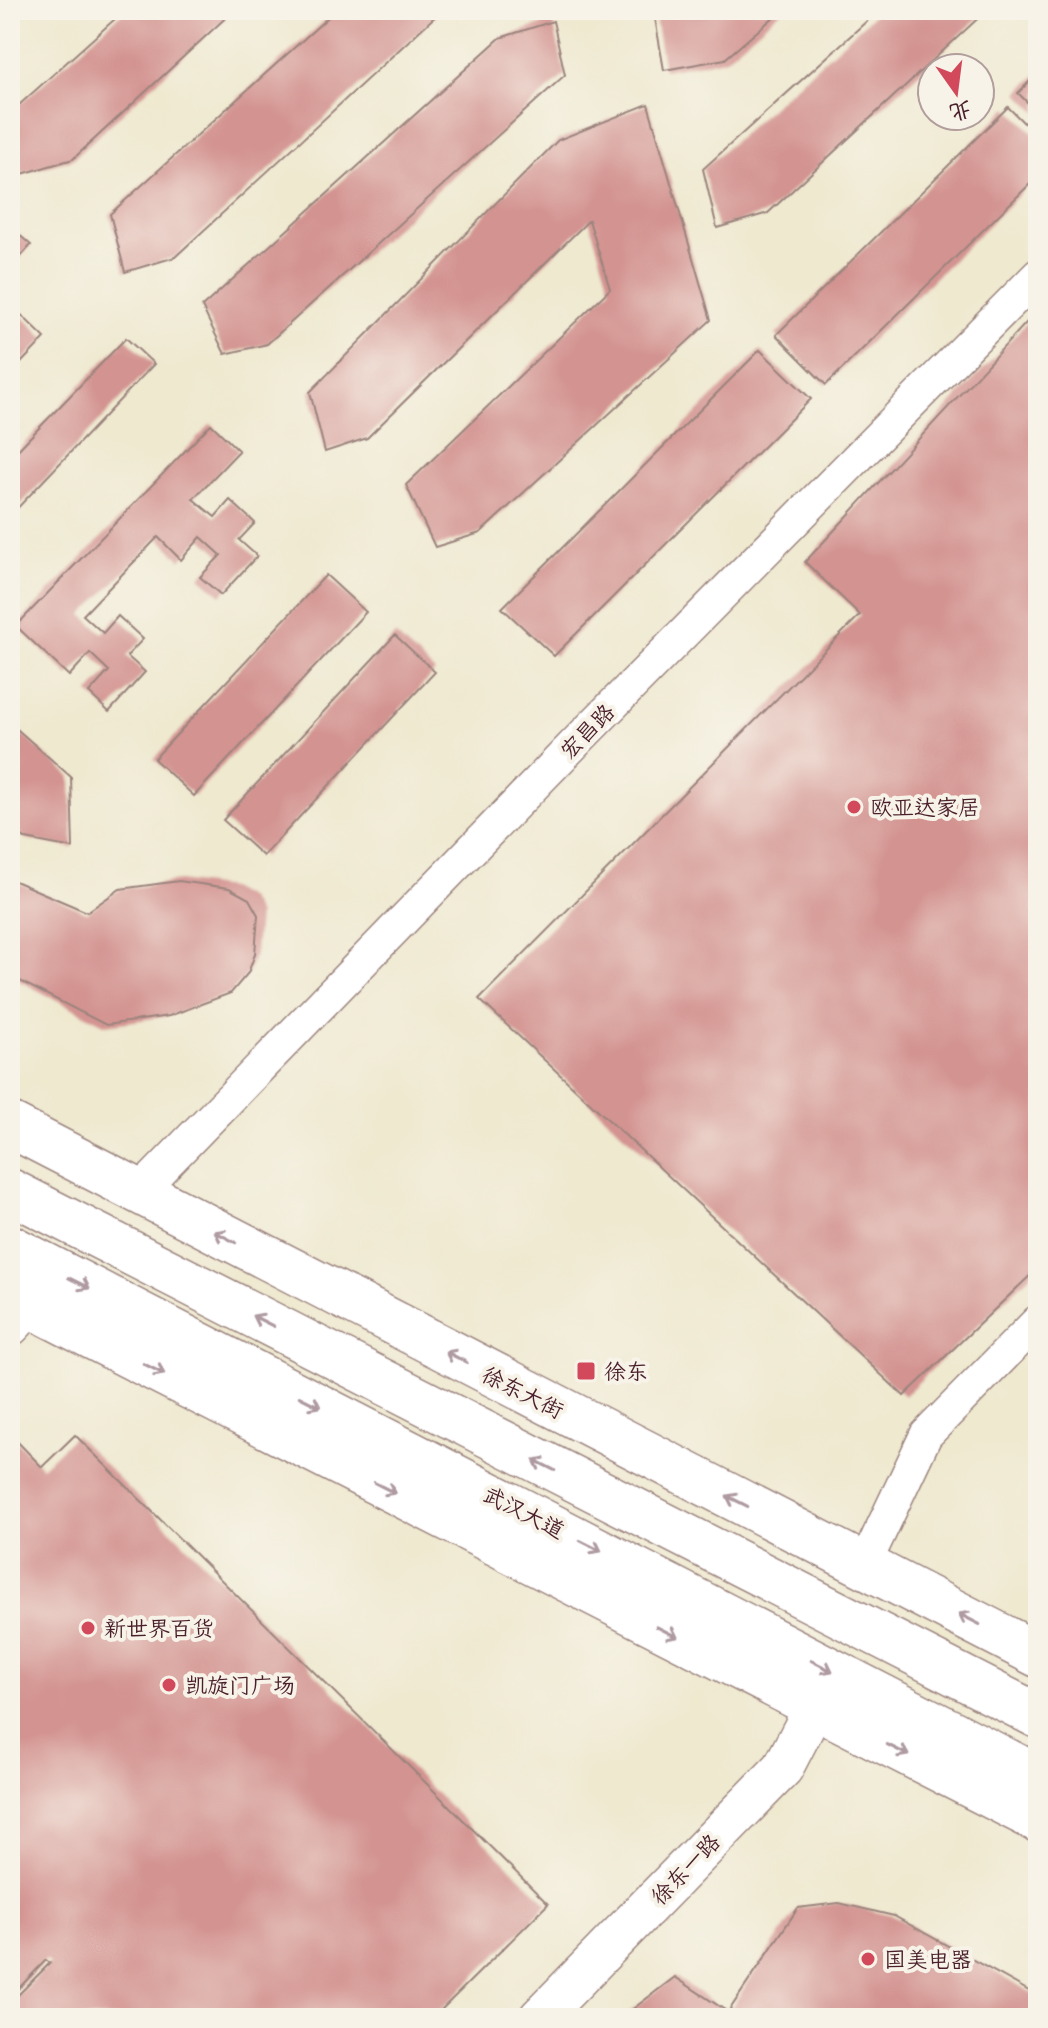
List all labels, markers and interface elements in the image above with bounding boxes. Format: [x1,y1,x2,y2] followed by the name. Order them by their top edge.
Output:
[916,52,996,132] north arrow
[945,89,975,129] text: 北
[553,697,624,769] street label: 宏昌路
[870,792,980,827] place label: 欧亚达家居
[845,798,863,816] marker: 欧亚达家居
[214,1229,237,1245] one-way arrow
[67,1275,91,1291] one-way arrow
[251,1313,275,1328] one-way arrow
[444,1349,468,1365] one-way arrow
[604,1356,648,1391] place label: 徐东
[475,1359,569,1430] street label: 徐东大街
[575,1360,597,1382] marker: 徐东
[142,1361,166,1377] one-way arrow
[298,1394,322,1410] one-way arrow
[533,1456,557,1472] one-way arrow
[476,1479,570,1550] street label: 武汉大道
[373,1480,397,1496] one-way arrow
[726,1493,750,1508] one-way arrow
[579,1539,603,1555] one-way arrow
[957,1611,981,1627] one-way arrow
[104,1613,214,1648] place label: 新世界百货
[79,1619,97,1637] marker: 新世界百货
[654,1624,678,1640] one-way arrow
[810,1658,834,1674] one-way arrow
[185,1670,295,1705] place label: 凯旋门广场
[160,1676,178,1694] marker: 凯旋门广场
[886,1742,910,1758] one-way arrow
[644,1827,730,1915] street label: 徐东一路
[884,1944,972,1979] place label: 国美电器
[859,1950,877,1968] marker: 国美电器

